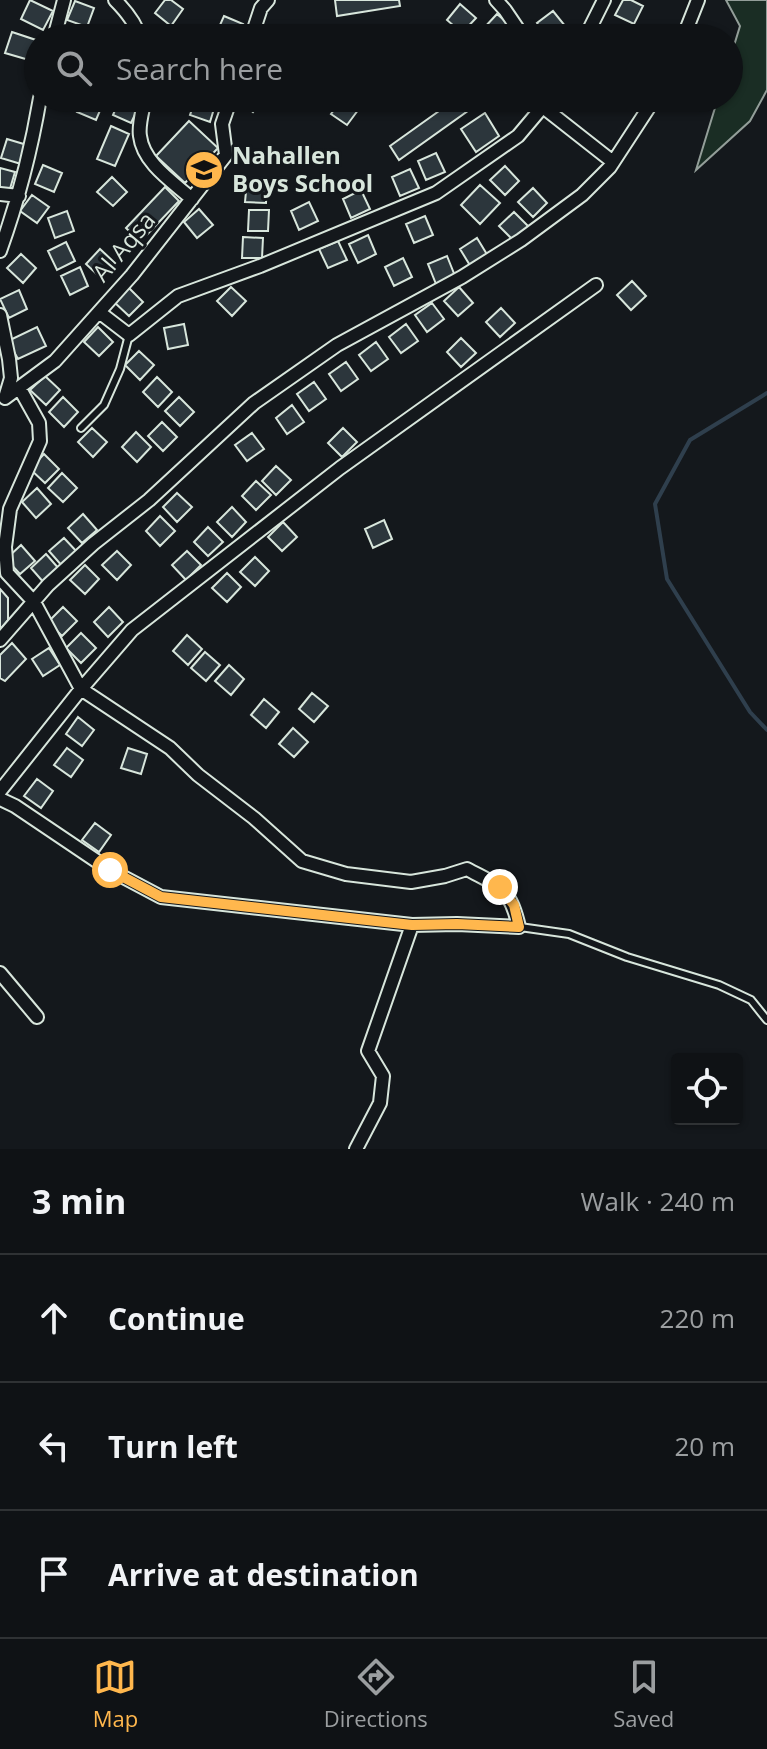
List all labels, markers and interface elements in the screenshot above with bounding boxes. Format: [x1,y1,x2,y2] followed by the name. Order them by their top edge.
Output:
[24,24,743,112] search box
[52,46,96,90] icon: search
[116,48,283,89] text: Search here
[232,138,373,199] place label: Nahallen Boys School
[183,149,225,191] school or university icon: Nahallen Boys School
[84,204,162,288] street label: Al Aqsa
[92,852,128,888] route start
[482,869,518,905] route end
[671,1053,743,1125] map controls
[671,1053,743,1125] button: locate
[32,1178,126,1224] text: 3 min
[581,1183,735,1219] text: Walk · 240 m
[32,1296,76,1340] icon: ahead
[108,1298,245,1339] text: Continue
[660,1300,735,1336] text: 220 m
[32,1424,76,1468] icon: left
[108,1426,238,1467] text: Turn left
[674,1428,735,1464] text: 20 m
[32,1552,76,1596] icon: arrive
[108,1554,419,1595] text: Arrive at destination
[93,1655,138,1733] tab: Map
[324,1655,428,1733] tab: Directions
[613,1655,674,1733] tab: Saved

